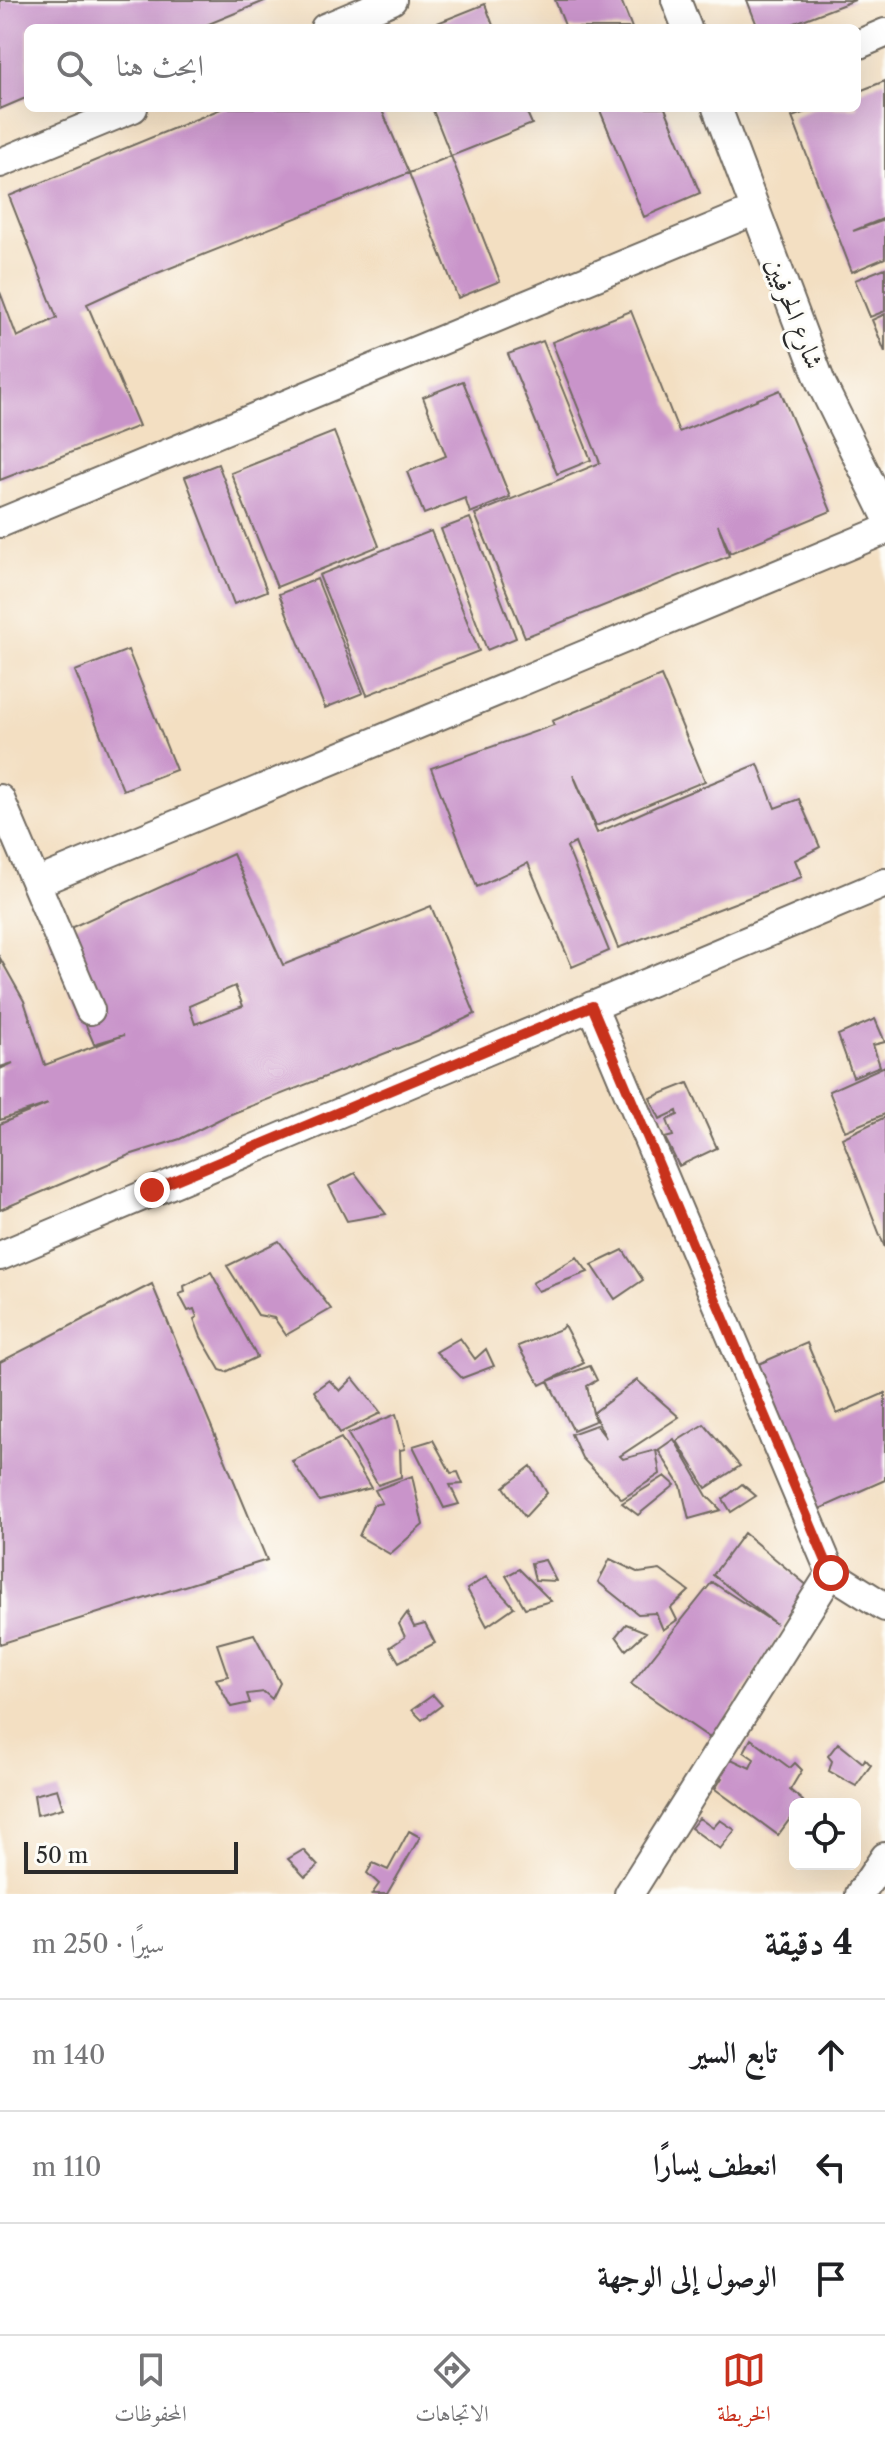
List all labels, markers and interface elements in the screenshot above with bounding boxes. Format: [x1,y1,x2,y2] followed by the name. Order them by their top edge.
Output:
[24,24,861,112] search box
[52,46,96,90] icon: search
[116,47,204,84] text: ابحث هنا
[754,253,831,375] street label: شارع الحرفيين
[134,1172,170,1208] route end
[813,1555,849,1591] route start
[789,1798,861,1870] map controls
[789,1798,861,1870] button: locate
[24,1838,238,1874] scale bar
[36,1842,88,1869] text: 50 m
[765,1921,853,1963] text: 4 دقيقة
[32,1928,165,1960] text: سيرًا · 250 m
[809,2033,853,2077] icon: ahead
[691,2034,777,2071] text: تابع السير
[32,2039,106,2071] text: 140 m
[809,2145,853,2189] icon: left
[653,2146,777,2183] text: انعطف يسارًا
[32,2151,102,2183] text: 110 m
[809,2257,853,2301] icon: arrive
[598,2258,777,2295] text: الوصول إلى الوجهة
[114,2348,187,2435] tab: المحفوظات
[415,2348,489,2435] tab: الاتجاهات
[717,2348,771,2435] tab: الخريطة

